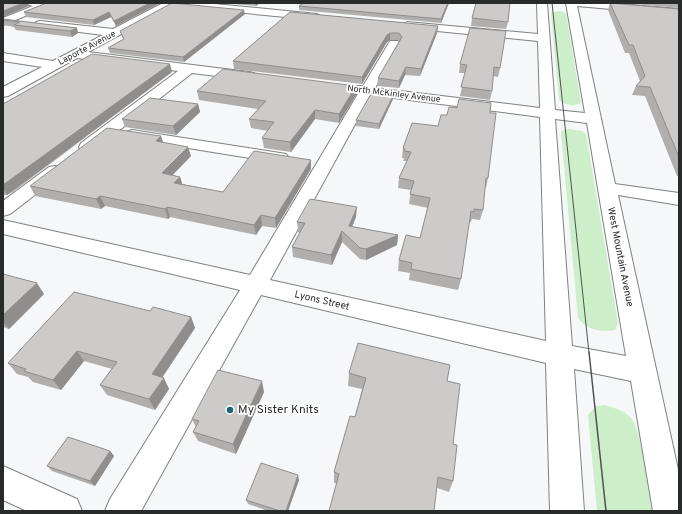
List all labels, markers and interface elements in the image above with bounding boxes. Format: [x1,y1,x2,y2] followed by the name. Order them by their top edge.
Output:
[56,28,118,68] street label: Laporte Avenue
[347,83,442,105] street label: North McKinley Avenue
[604,206,636,308] street label: West Mountain Avenue
[293,288,351,314] street label: Lyons Street
[238,402,319,418] place label: My Sister Knits
[225,405,235,415] marker: My Sister Knits

